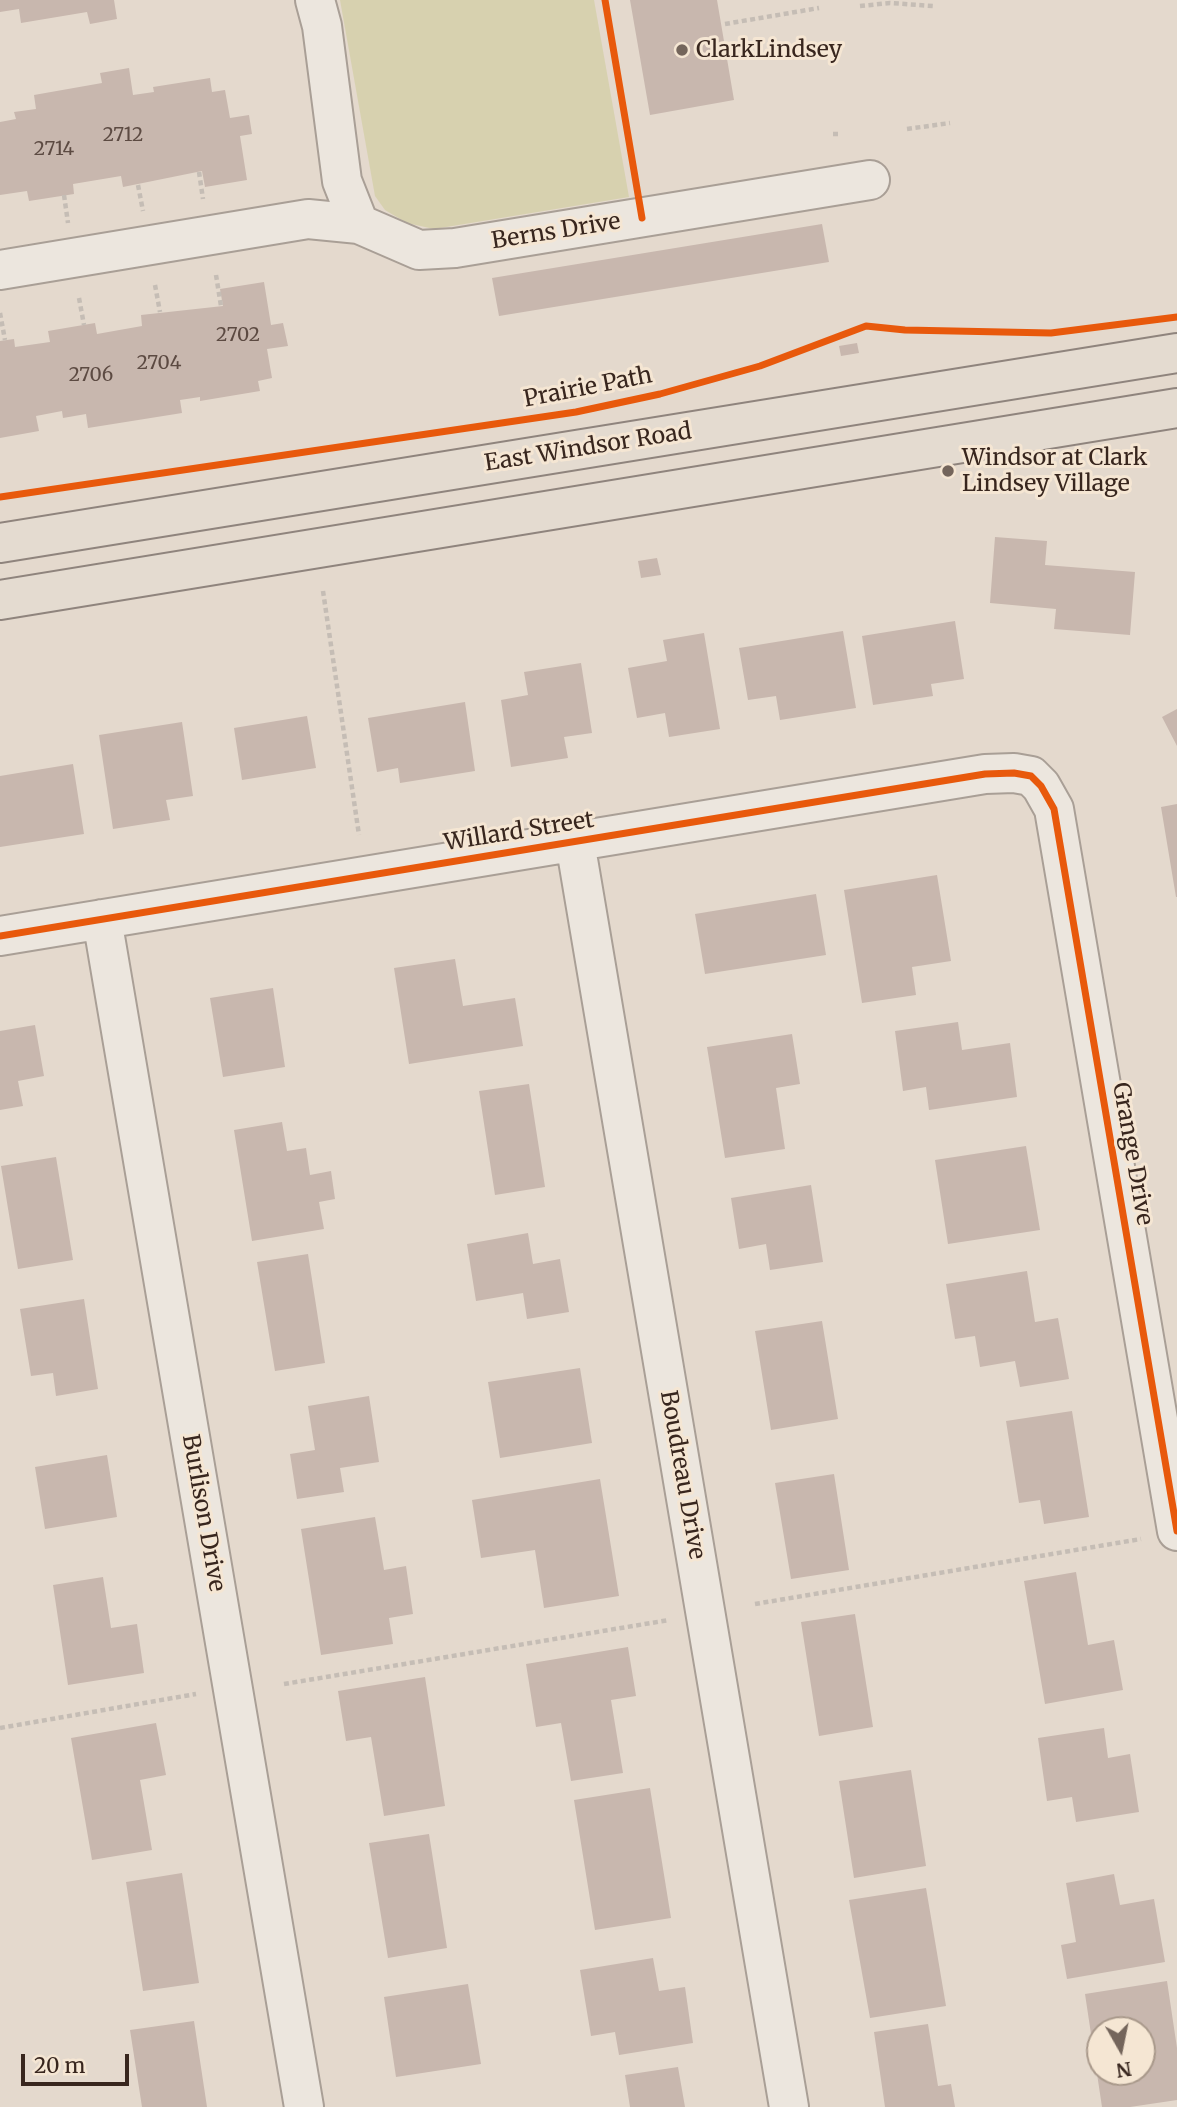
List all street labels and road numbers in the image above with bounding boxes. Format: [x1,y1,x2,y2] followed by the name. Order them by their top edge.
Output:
[490,208,622,256] street label: Berns Drive
[521,362,655,414] street label: Prairie Path
[483,418,693,478] street label: East Windsor Road
[442,807,596,857] street label: Willard Street
[1106,1080,1158,1228] street label: Grange Drive
[654,1388,710,1562] street label: Boudreau Drive
[176,1432,230,1594] street label: Burlison Drive

